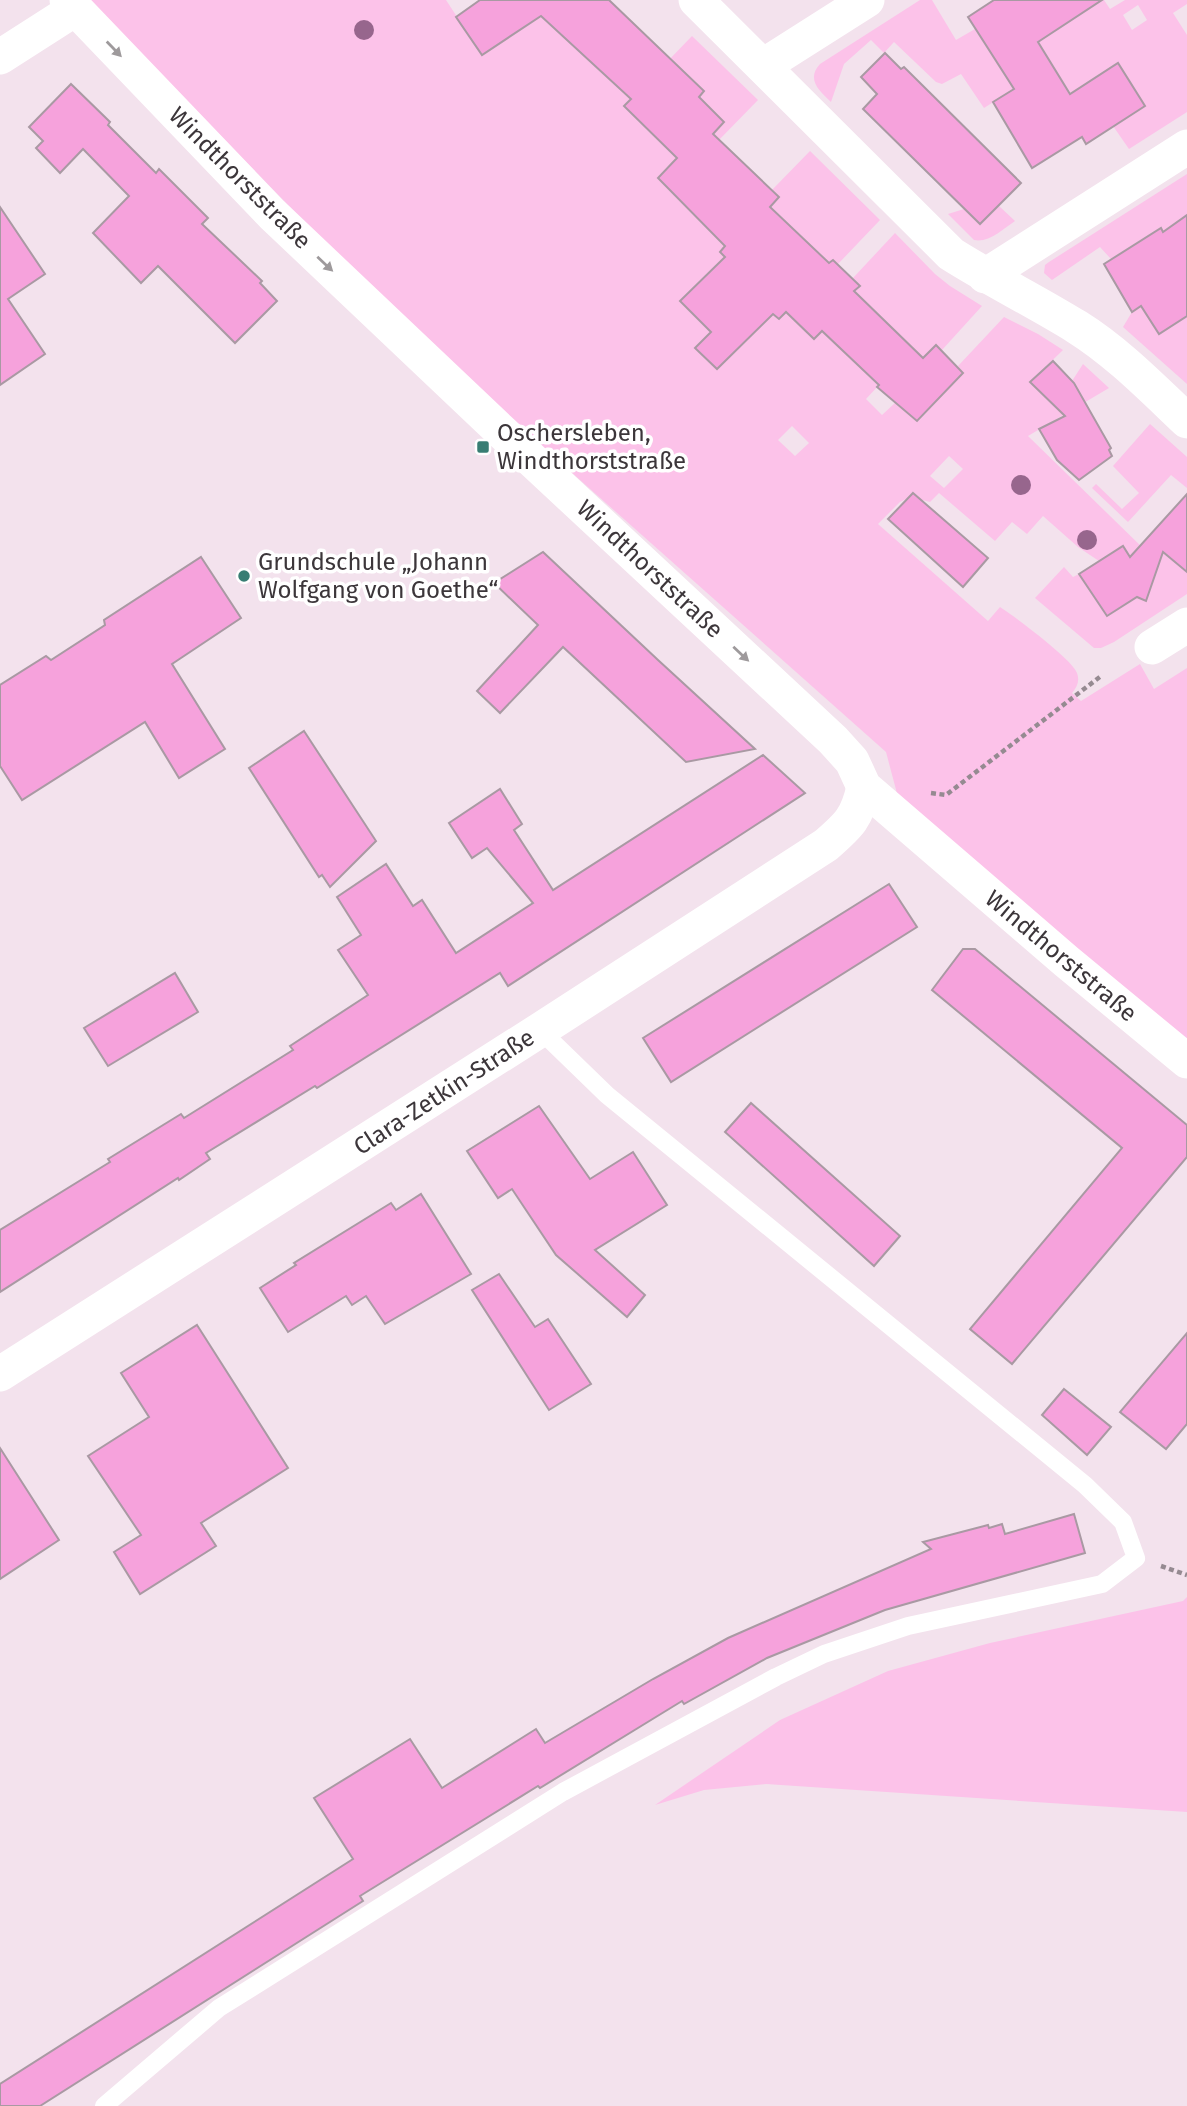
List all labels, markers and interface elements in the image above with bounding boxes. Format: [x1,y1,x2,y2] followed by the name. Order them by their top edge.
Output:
[106,41,123,58] one-way arrow
[163,101,317,255] street label: Windthorststraße
[316,256,333,272] one-way arrow
[497,419,686,475] place label: Oschersleben, Windthorststraße
[475,439,491,455] marker: Oschersleben, Windthorststraße
[571,494,729,644] street label: Windthorststraße
[258,548,498,604] place label: Grundschule „Johann Wolfgang von Goethe“
[236,568,252,584] marker: Grundschule „Johann Wolfgang von Goethe“
[732,646,749,662] one-way arrow
[980,884,1142,1028] street label: Windthorststraße
[349,1023,539,1161] street label: Clara-Zetkin-Straße

